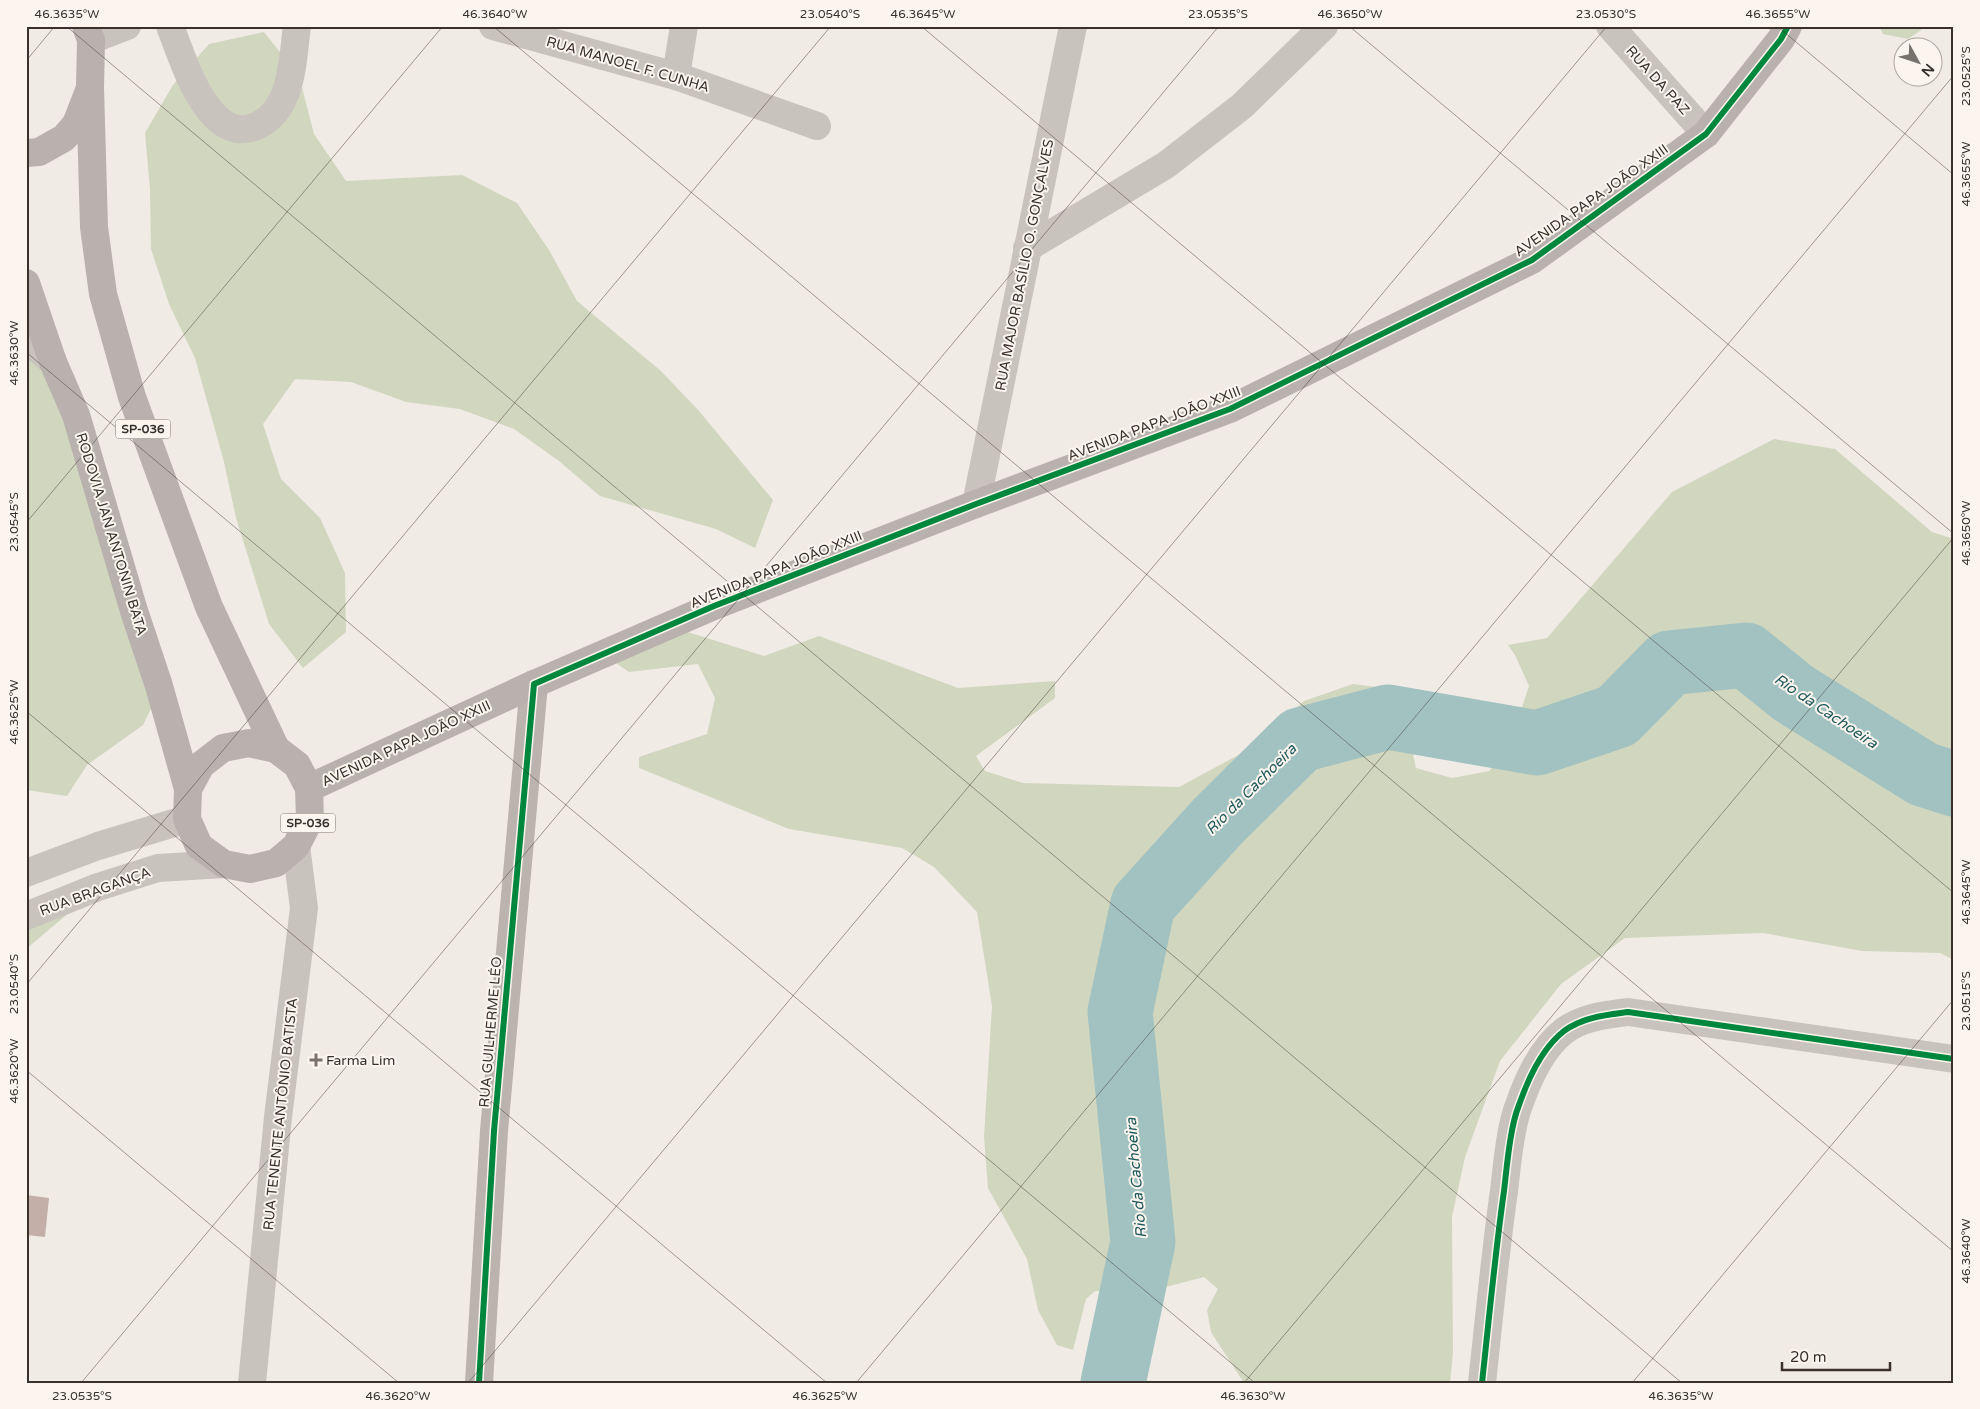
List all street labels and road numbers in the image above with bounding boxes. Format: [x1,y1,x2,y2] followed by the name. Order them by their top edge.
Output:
[544,33,711,96] street label: RUA MANOEL F. CUNHA
[1622,42,1693,118] street label: RUA DA PAZ
[992,137,1057,392] street label: RUA MAJOR BASÍLIO O. GONÇALVES
[1511,141,1672,260] street label: AVENIDA PAPA JOÃO XXIII
[1065,383,1243,464] street label: AVENIDA PAPA JOÃO XXIII
[116,419,170,438] road number: SP-036
[72,431,151,638] street label: RODOVIA JAN ANTONIN BATA
[688,527,865,612] street label: AVENIDA PAPA JOÃO XXIII
[319,697,493,790] street label: AVENIDA PAPA JOÃO XXIII
[280,814,336,832] road number: SP-036
[37,864,153,919] street label: RUA BRAGANÇA
[475,956,506,1108] street label: RUA GUILHERME LÉO
[260,997,301,1231] street label: RUA TENENTE ANTÔNIO BATISTA

